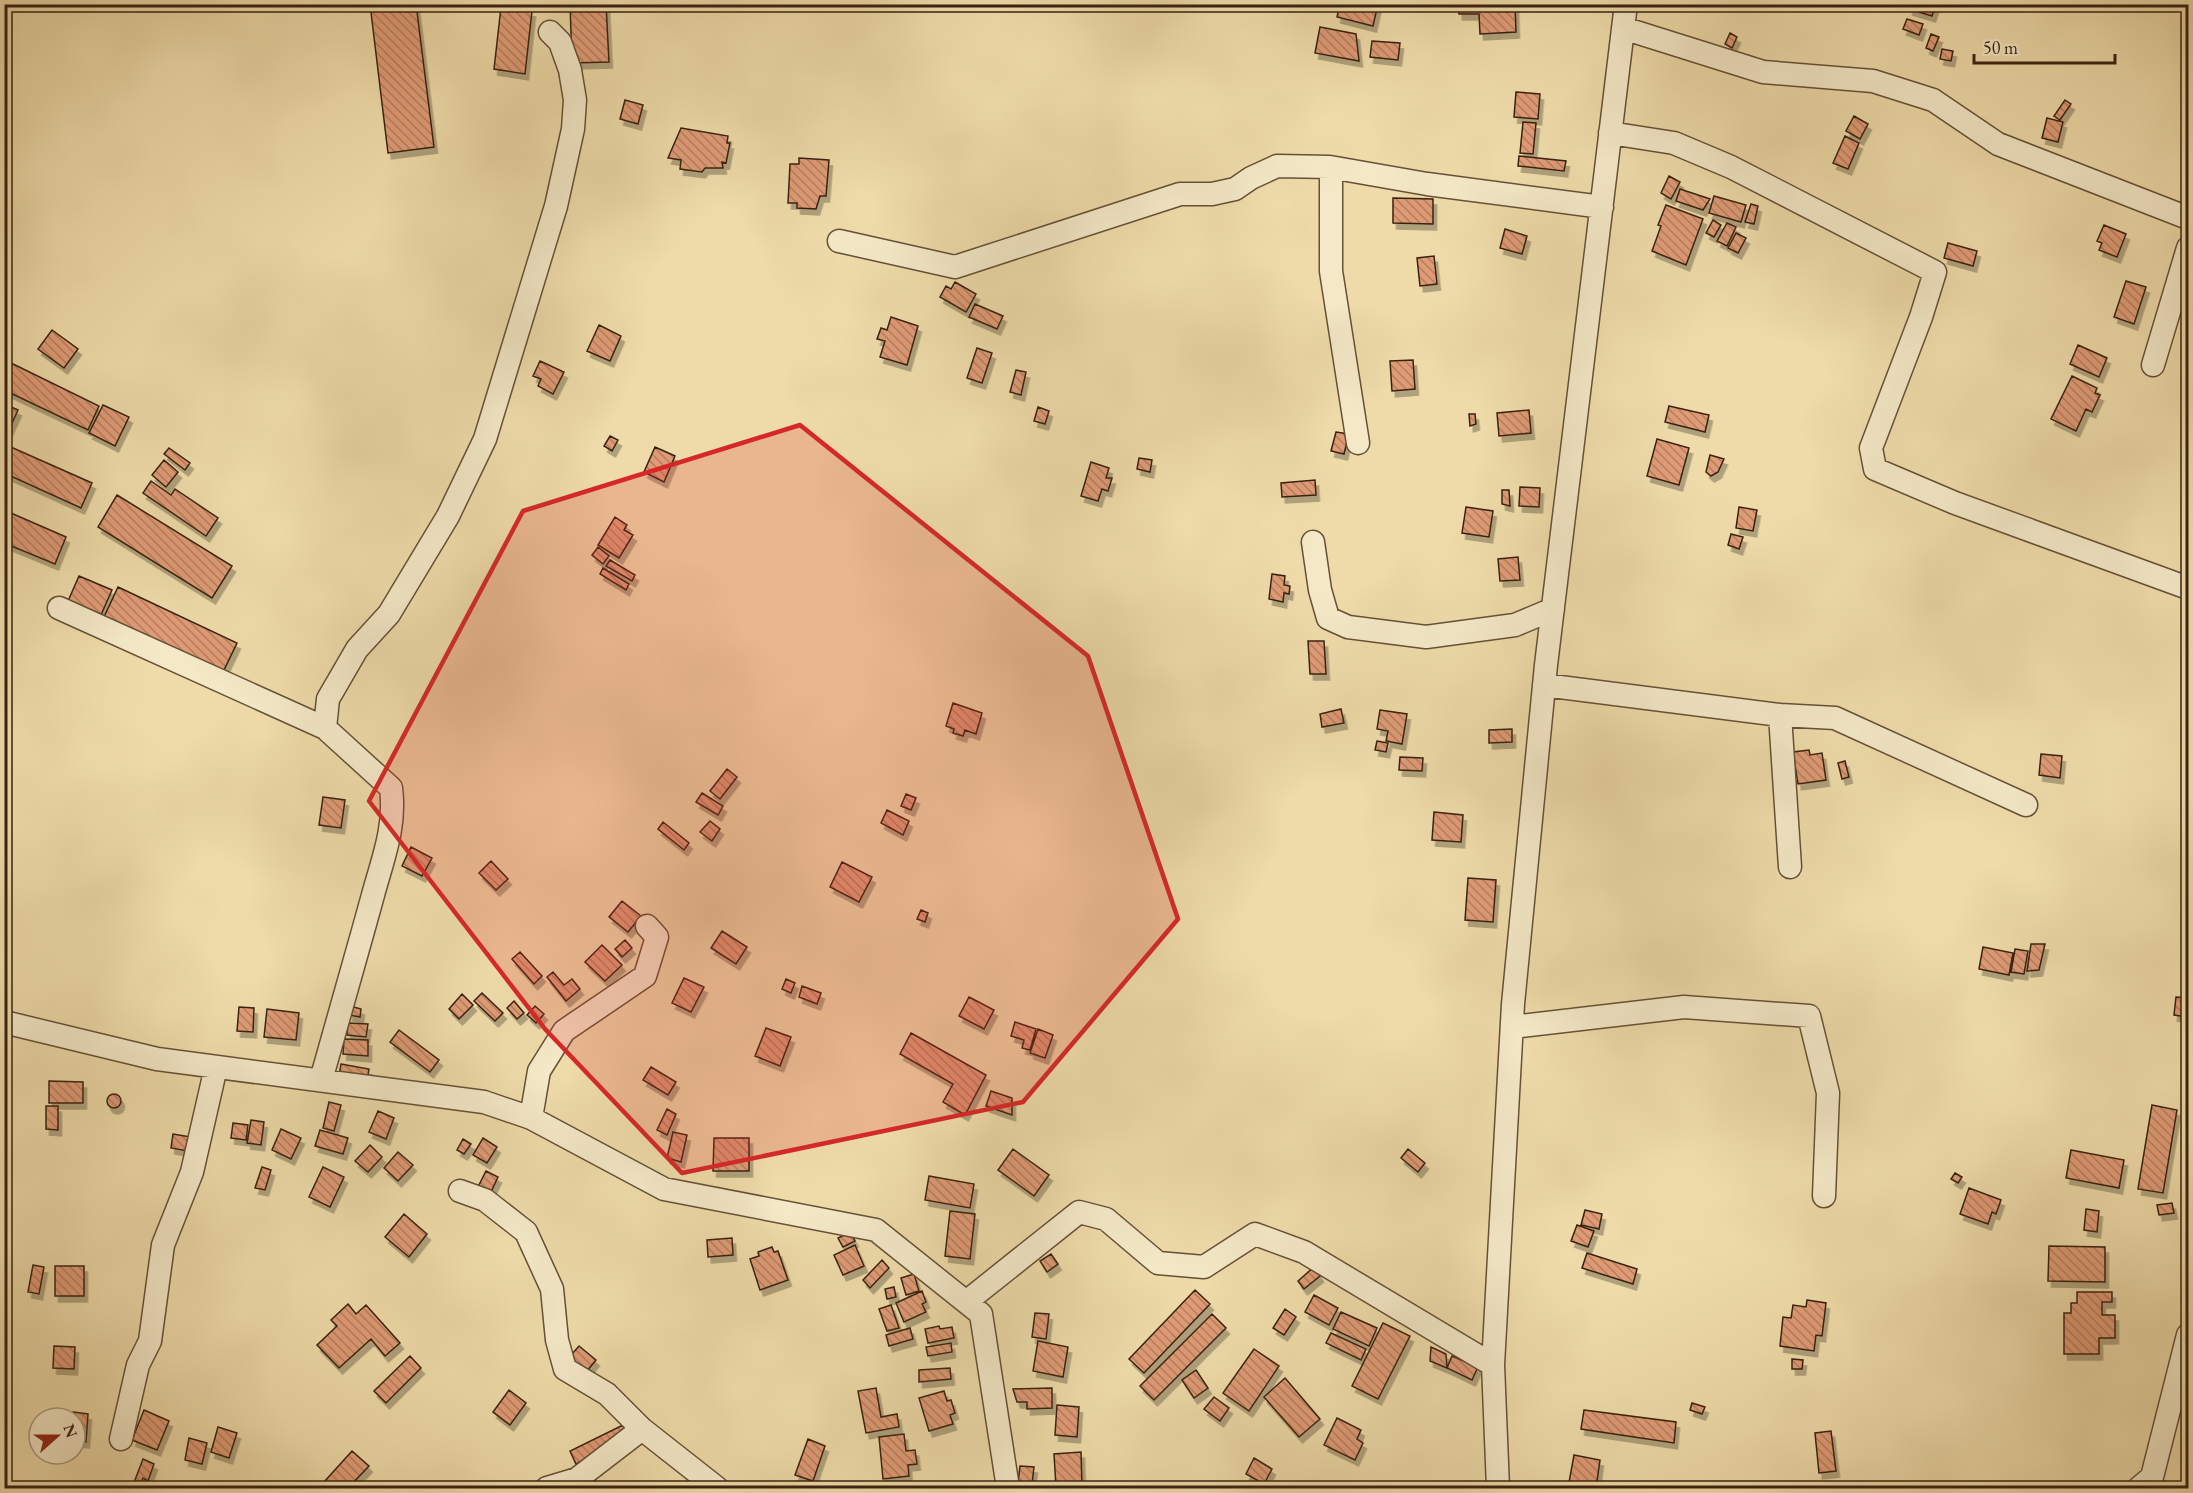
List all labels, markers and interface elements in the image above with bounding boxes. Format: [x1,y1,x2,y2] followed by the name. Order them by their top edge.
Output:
[1974,27,2115,65] scale bar
[1983,36,2018,59] text: 50 m
[27,1406,87,1466] north arrow
[58,1421,83,1441] text: N

